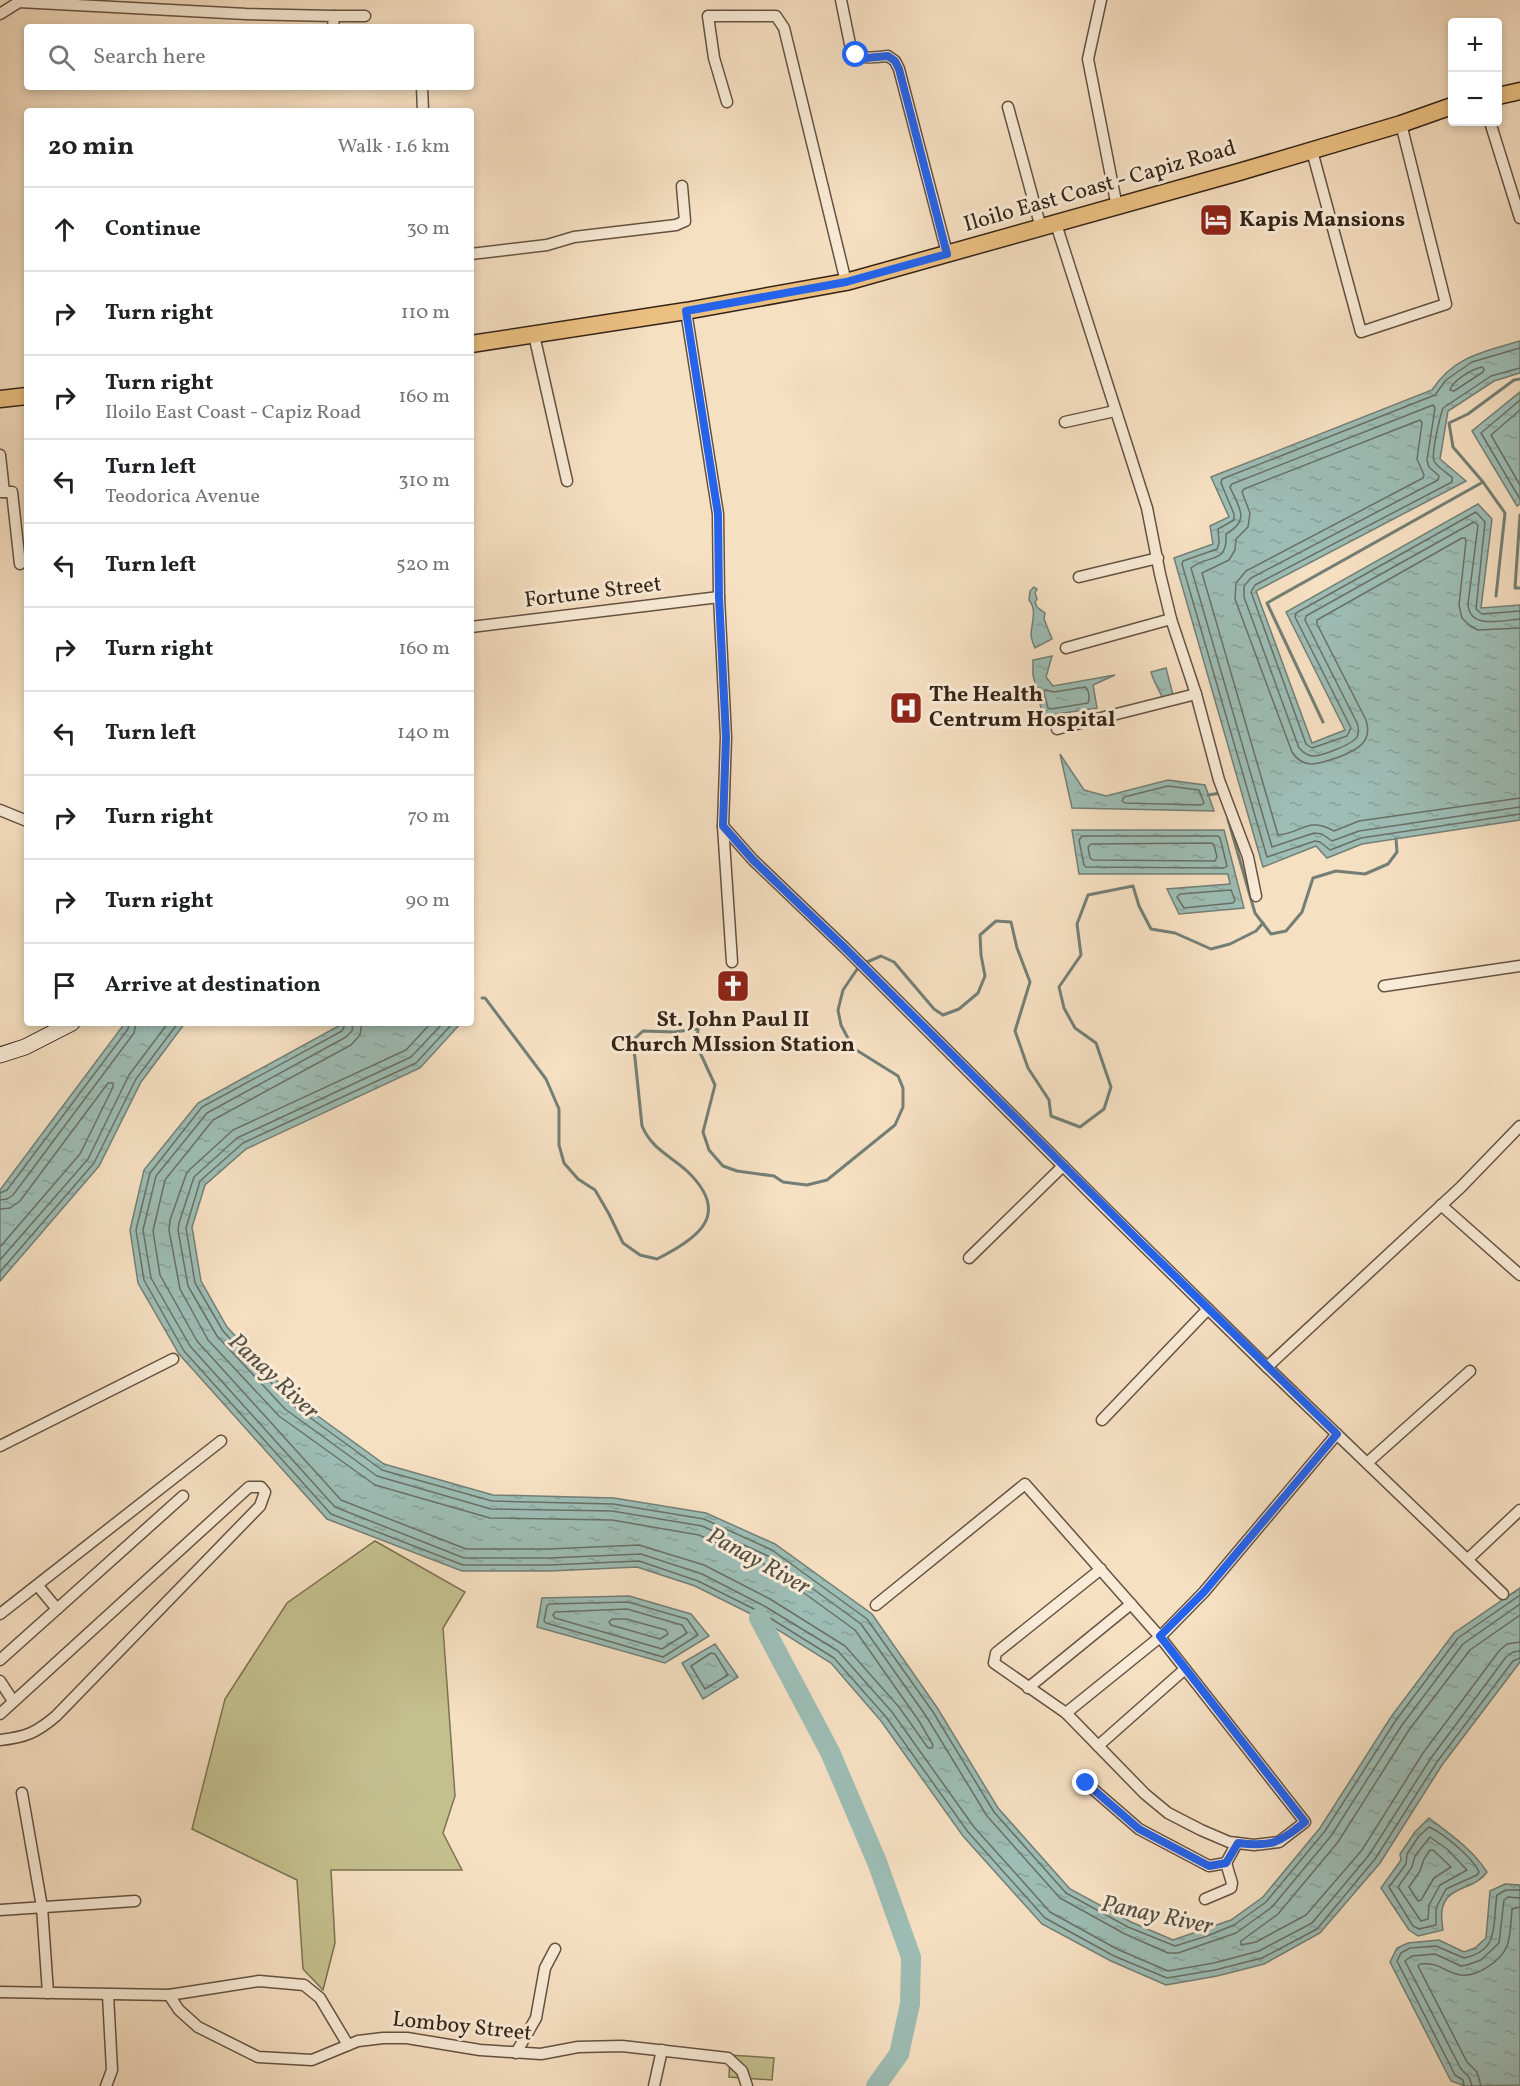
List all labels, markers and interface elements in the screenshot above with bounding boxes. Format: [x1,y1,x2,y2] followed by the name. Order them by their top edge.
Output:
[1448,18,1502,126] map controls
[1448,18,1502,72] button: +
[24,24,474,90] search box
[45,41,78,74] icon: search
[842,41,868,67] route start
[93,42,206,73] text: Search here
[1448,72,1502,126] button: −
[48,129,134,165] text: 20 min
[337,133,450,161] text: Walk · 1.6 km
[960,133,1240,241] street label: Iloilo East Coast - Capiz Road
[1198,202,1234,238] hotel icon: Kapis Mansions
[1239,205,1405,236] place label: Kapis Mansions
[48,213,81,246] icon: ahead
[105,214,201,245] text: Continue
[406,215,450,243] text: 30 m
[48,297,81,330] icon: right
[105,298,213,329] text: Turn right
[401,299,450,327] text: 110 m
[105,368,213,399] text: Turn right
[48,381,81,414] icon: right
[398,383,450,411] text: 160 m
[105,399,361,427] text: Iloilo East Coast - Capiz Road
[105,452,196,483] text: Turn left
[48,465,81,498] icon: left
[398,467,450,495] text: 310 m
[105,483,260,511] text: Teodorica Avenue
[48,549,81,582] icon: left
[105,550,196,581] text: Turn left
[396,551,450,579] text: 520 m
[523,569,664,617] street label: Fortune Street
[48,633,81,666] icon: right
[105,634,213,665] text: Turn right
[398,635,450,663] text: 160 m
[929,680,1115,736] place label: The Health Centrum Hospital
[888,690,924,726] hospital icon: The Health Centrum Hospital
[48,717,81,750] icon: left
[105,718,196,749] text: Turn left
[397,719,450,747] text: 140 m
[48,801,81,834] icon: right
[105,802,213,833] text: Turn right
[407,803,450,831] text: 70 m
[48,885,81,918] icon: right
[105,886,213,917] text: Turn right
[406,887,450,915] text: 90 m
[715,968,751,1004] church icon: St. John Paul II Church MIssion Station
[48,969,81,1002] icon: arrive
[105,970,321,1001] text: Arrive at destination
[611,1005,855,1061] place label: St. John Paul II Church MIssion Station
[220,1326,327,1429] water label: Panay River
[700,1520,817,1605] water label: Panay River
[1072,1769,1098,1795] route end
[1098,1888,1217,1945] water label: Panay River
[391,2004,534,2050] street label: Lomboy Street

